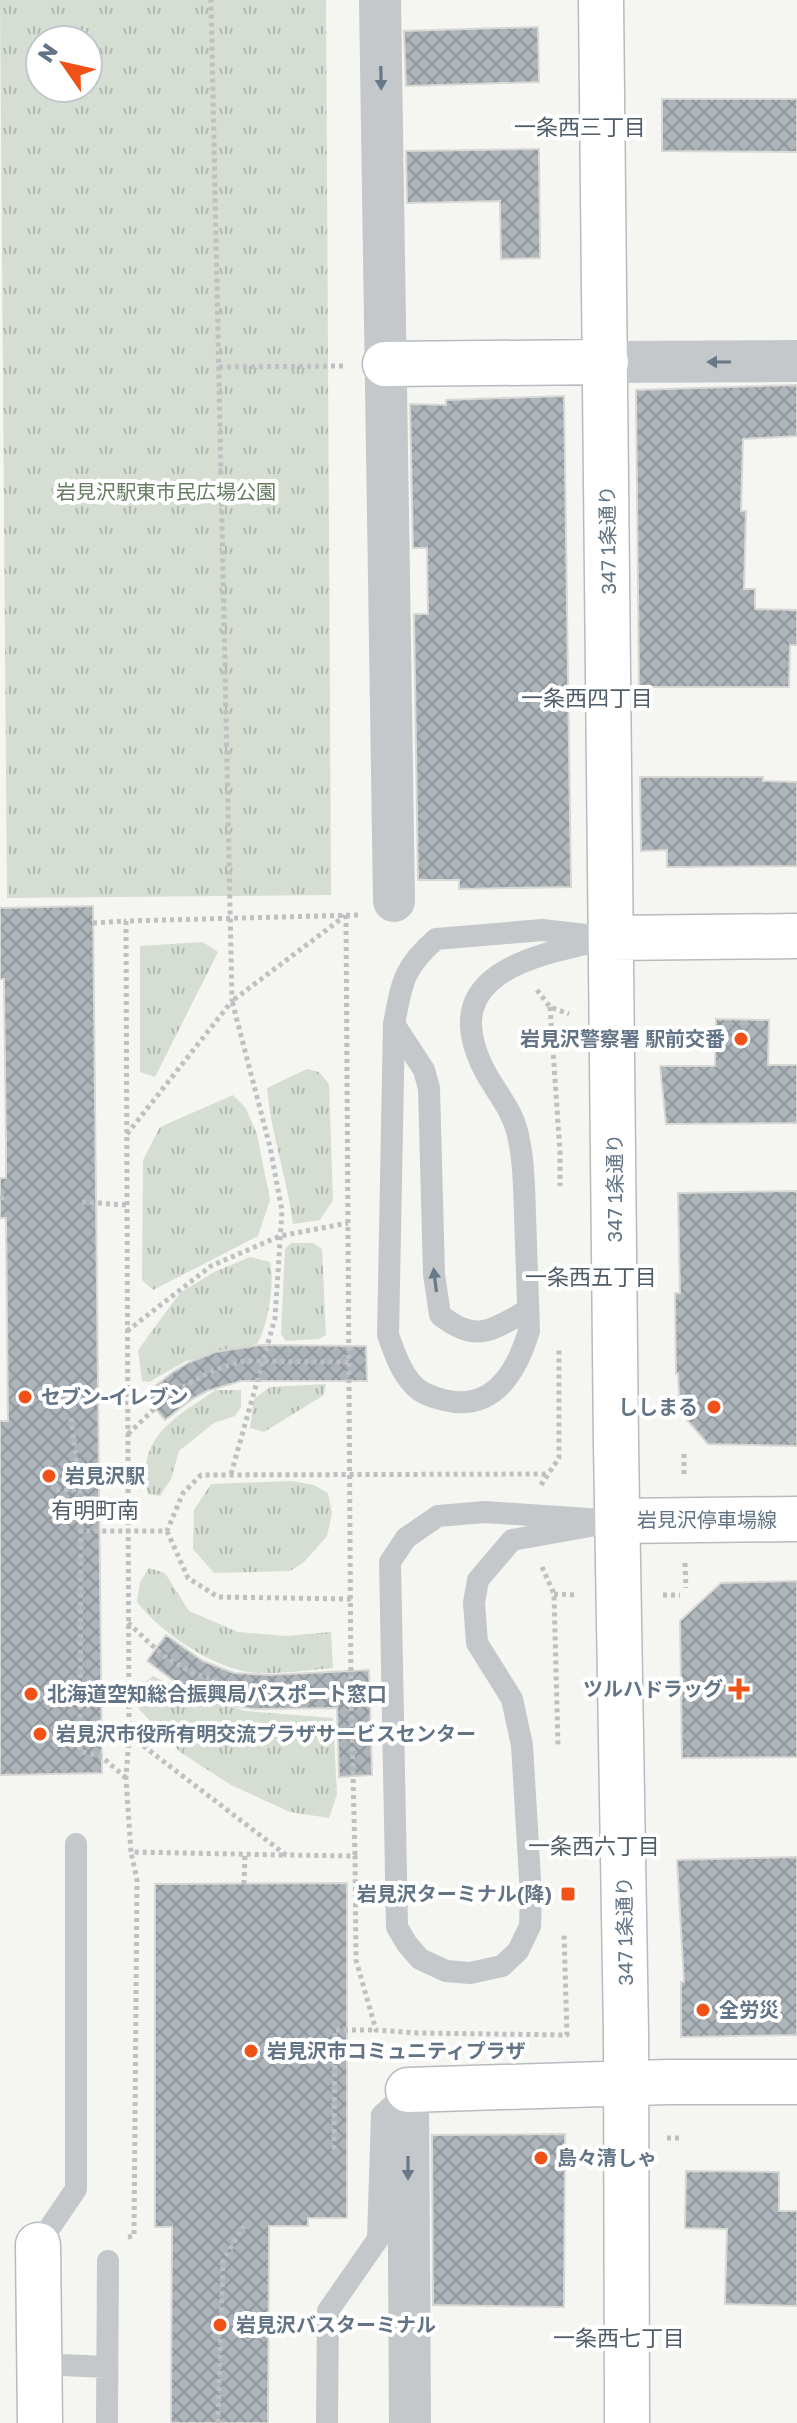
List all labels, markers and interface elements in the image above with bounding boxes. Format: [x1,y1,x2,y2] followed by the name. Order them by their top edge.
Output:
[24,24,104,104] north arrow
[31,38,63,67] text: N
[375,66,387,91] one-way arrow
[514,113,646,140] district label: 一条西三丁目
[706,356,731,368] one-way arrow
[56,479,276,503] park label: 岩見沢駅東市民広場公園
[594,485,620,595] street label: 347 1条通り
[521,684,653,711] district label: 一条西四丁目
[520,1026,725,1050] place label: 岩見沢警察署 駅前交番
[732,1030,750,1048] marker: 岩見沢警察署 駅前交番
[602,1133,626,1243] street label: 347 1条通り
[525,1263,657,1290] district label: 一条西五丁目
[428,1267,441,1292] one-way arrow
[41,1384,189,1408] place label: セブン-イレブン
[16,1388,34,1406] marker: セブン-イレブン
[618,1394,698,1418] place label: ししまる
[705,1398,723,1416] marker: ししまる
[65,1463,145,1487] place label: 岩見沢駅
[40,1467,58,1485] marker: 岩見沢駅
[51,1496,139,1523] district label: 有明町南
[637,1507,777,1531] street label: 岩見沢停車場線
[583,1676,723,1700] place label: ツルハドラッグ
[730,1680,748,1698] marker: ツルハドラッグ
[47,1681,387,1705] place label: 北海道空知総合振興局パスポート窓口
[22,1685,40,1703] marker: 北海道空知総合振興局パスポート窓口
[56,1721,476,1745] place label: 岩見沢市役所有明交流プラザサービスセンター
[31,1725,49,1743] marker: 岩見沢市役所有明交流プラザサービスセンター
[528,1832,660,1859] district label: 一条西六丁目
[611,1876,637,1986] street label: 347 1条通り
[357,1881,552,1905] place label: 岩見沢ターミナル(降)
[559,1885,577,1903] marker: 岩見沢ターミナル(降)
[719,1997,779,2021] place label: 全労災
[694,2001,712,2019] marker: 全労災
[267,2038,526,2062] place label: 岩見沢市コミュニティプラザ
[242,2042,260,2060] marker: 岩見沢市コミュニティプラザ
[557,2145,657,2169] place label: 島々清しゃ
[532,2149,550,2167] marker: 島々清しゃ
[402,2156,414,2181] one-way arrow
[236,2312,436,2336] place label: 岩見沢バスターミナル
[211,2316,229,2334] marker: 岩見沢バスターミナル
[553,2324,685,2351] district label: 一条西七丁目

